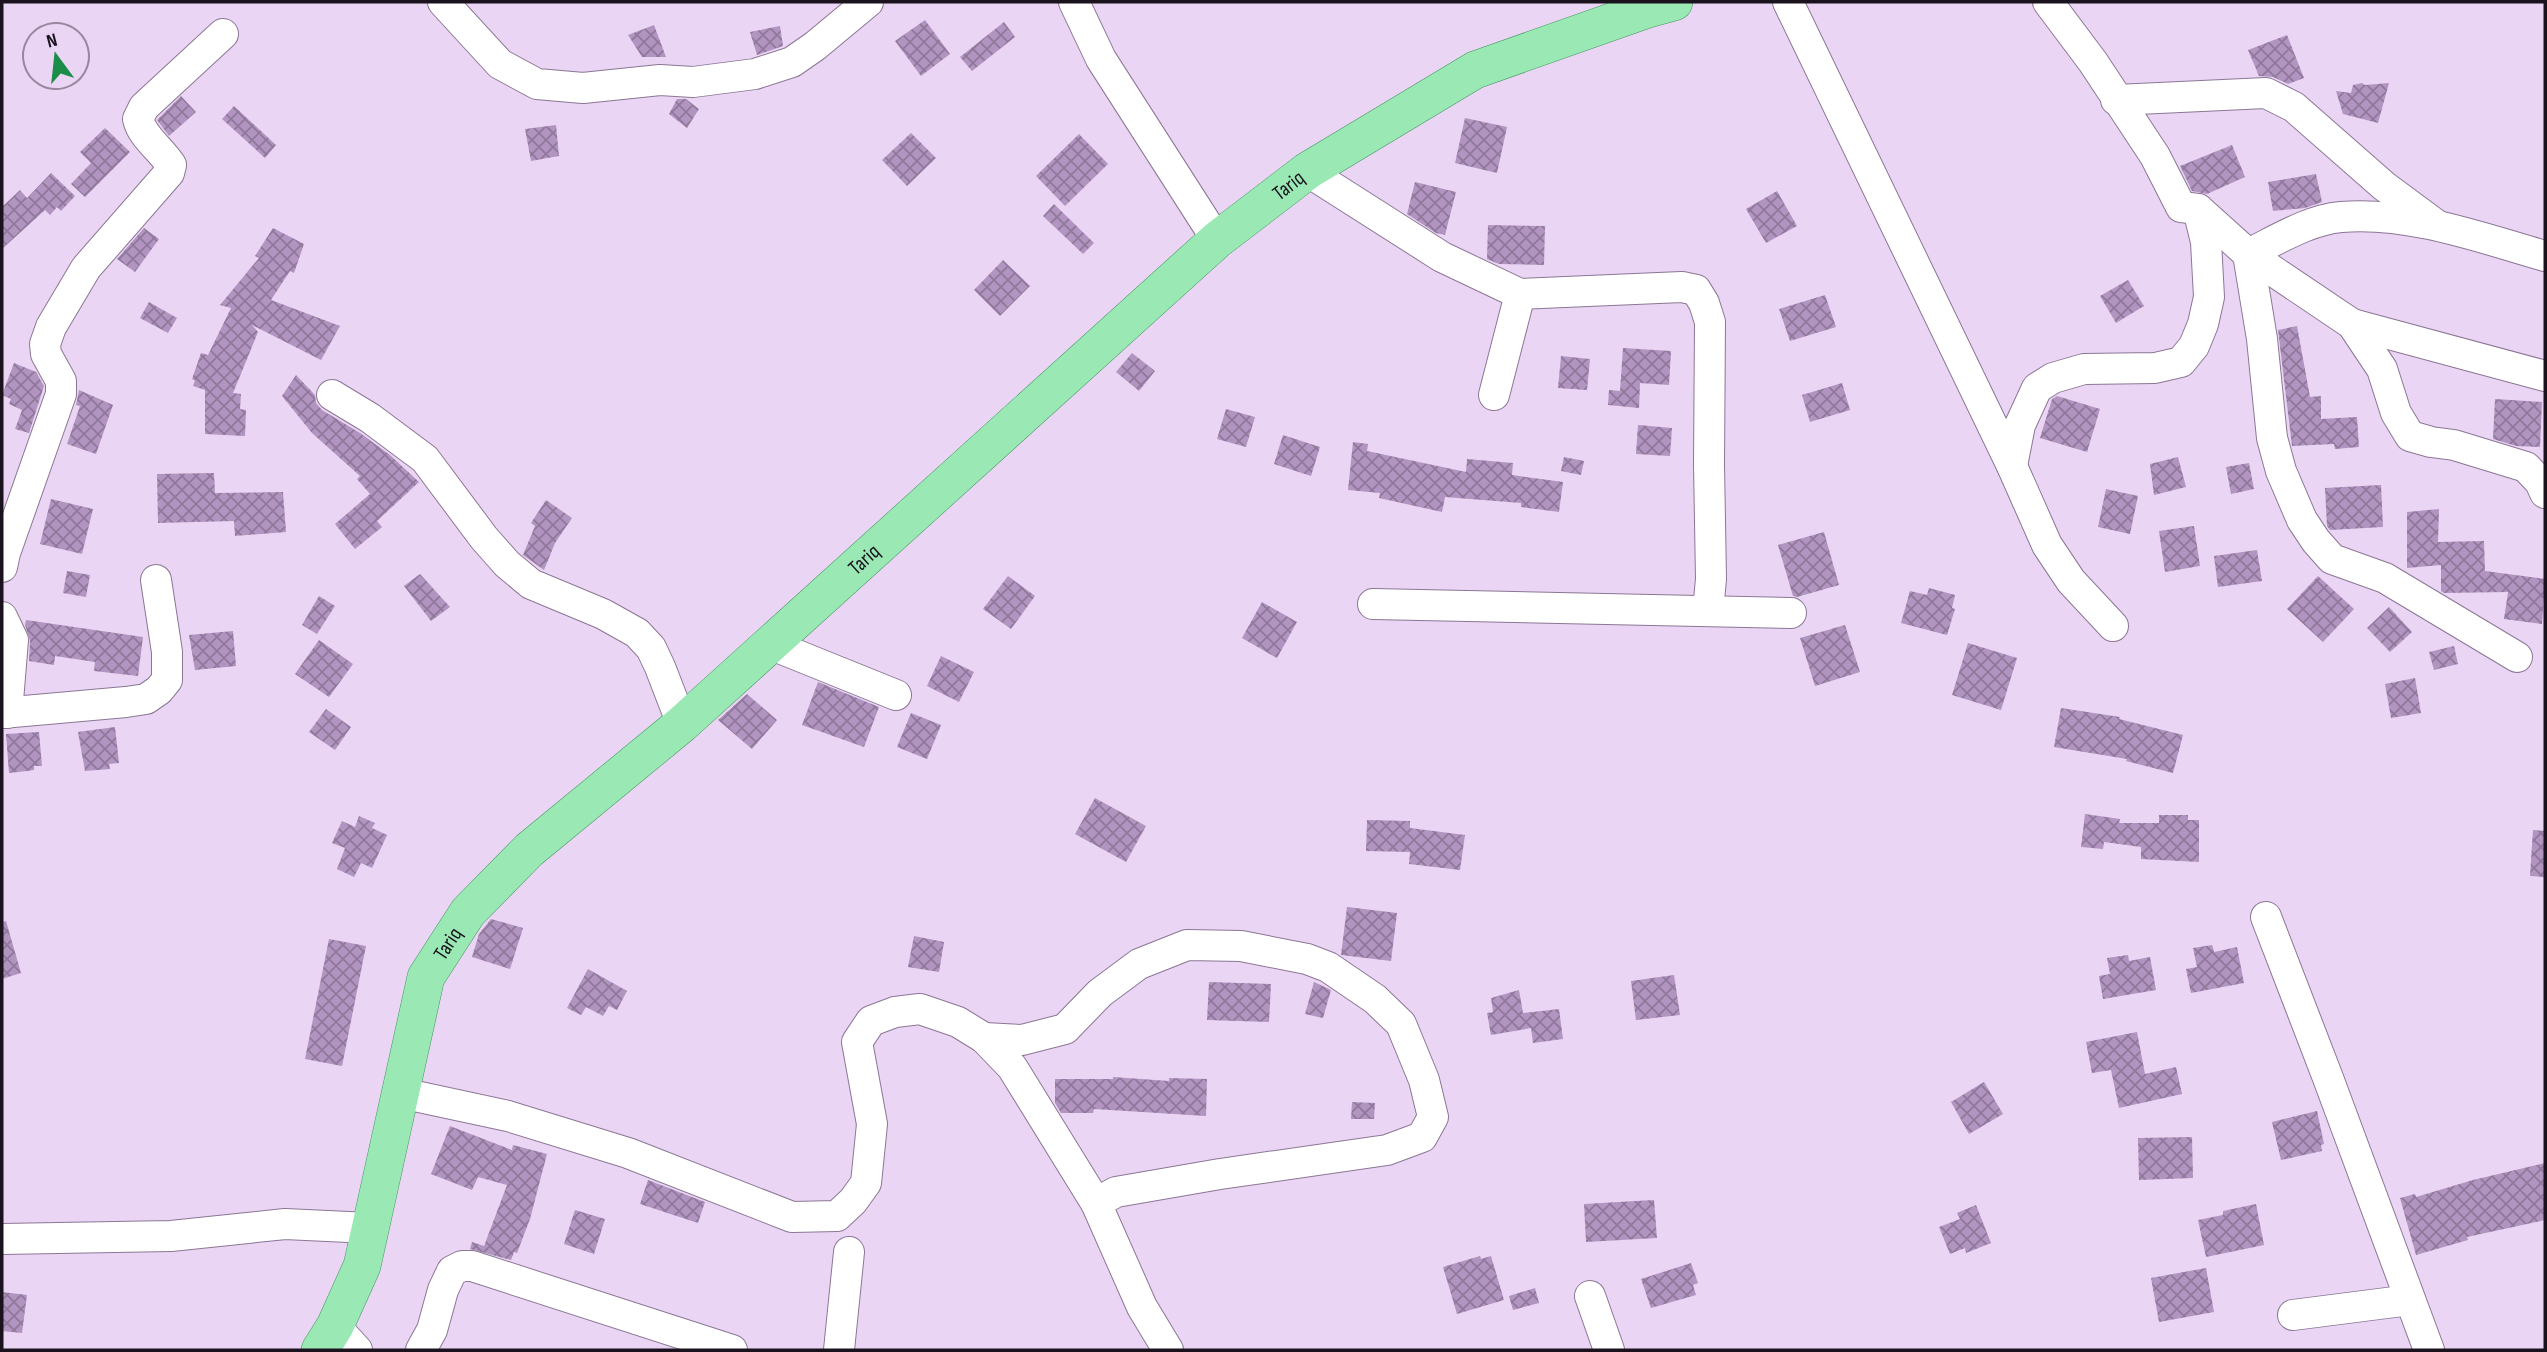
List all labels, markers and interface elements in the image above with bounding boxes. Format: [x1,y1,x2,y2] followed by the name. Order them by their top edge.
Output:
[21,21,91,91] north arrow
[44,29,60,53] text: N
[1268,165,1310,206] street label: Tariq
[843,539,885,580] street label: Tariq
[428,923,468,965] street label: Tariq

